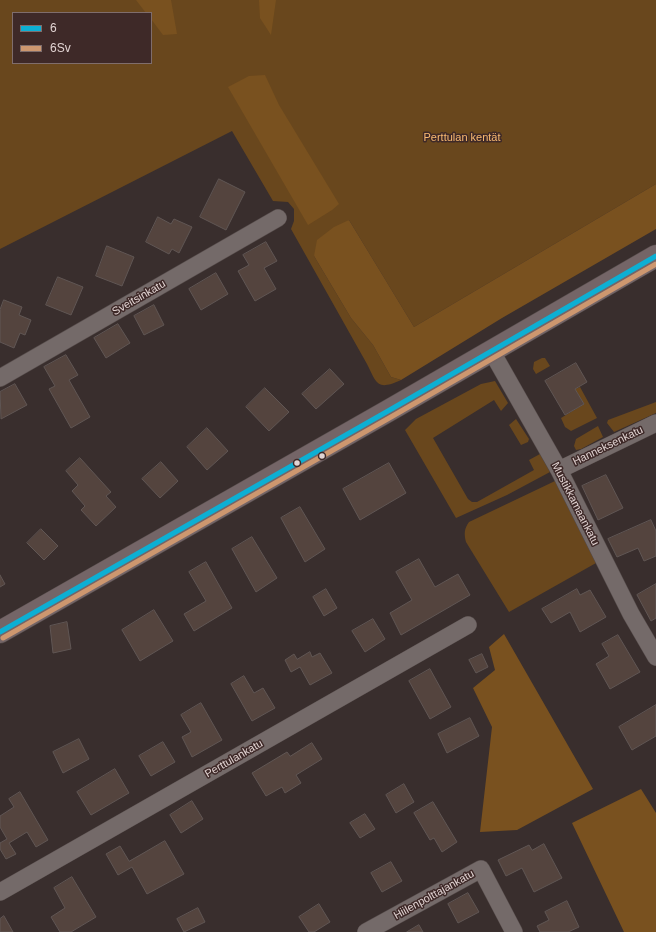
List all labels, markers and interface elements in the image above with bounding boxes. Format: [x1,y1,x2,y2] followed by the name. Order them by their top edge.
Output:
[12,12,152,64] legend
[50,21,57,35] text: 6
[50,41,71,55] text: 6Sv
[423,131,501,145] park label: Perttulan kentät
[110,277,168,319] street label: Sveitsinkatu
[571,423,645,469] street label: Hanneksenkatu
[317,451,327,461] unlabelled marker
[292,458,302,468] unlabelled marker
[548,460,602,548] street label: Mustikkamaankatu
[203,737,265,781] street label: Perttulankatu
[391,867,477,923] street label: Hiilenpolttajankatu

